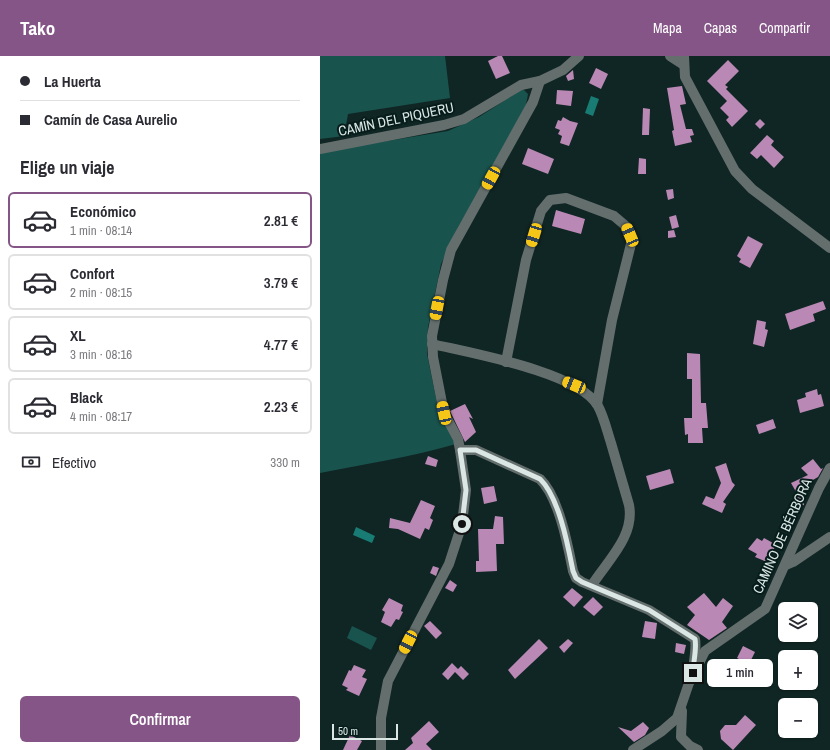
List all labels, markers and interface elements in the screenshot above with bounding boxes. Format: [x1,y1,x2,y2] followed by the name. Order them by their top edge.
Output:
[20,15,55,41] text: Tako
[653,19,682,37] text: Mapa
[704,19,737,37] text: Capas
[759,19,810,37] text: Compartir
[44,71,101,92] text: La Huerta
[337,98,455,140] street label: CAMÍN DEL PIQUERU
[44,109,178,130] text: Camín de Casa Aurelio
[20,155,114,180] text: Elige un viaje
[480,165,502,191] car
[70,201,136,222] text: Económico
[22,202,58,238] icon: car
[264,210,298,231] text: 2.81 €
[70,222,132,239] text: 1 min · 08:14
[525,222,543,248] car
[620,222,640,248] car
[70,263,114,284] text: Confort
[22,264,58,300] icon: car
[264,272,298,293] text: 3.79 €
[70,284,132,301] text: 2 min · 08:15
[429,295,445,321] car
[70,325,86,346] text: XL
[22,326,58,362] icon: car
[264,334,298,355] text: 4.77 €
[70,346,132,363] text: 3 min · 08:16
[561,375,587,395] car
[70,387,103,408] text: Black
[22,388,58,424] icon: car
[264,396,298,417] text: 2.23 €
[436,400,452,426] car
[70,408,132,425] text: 4 min · 08:17
[20,451,42,473] icon: cash
[52,452,96,473] text: Efectivo
[270,454,300,471] text: 330 m
[748,475,816,596] street label: CAMINO DE BÉRBORA
[453,515,471,533] route start
[778,602,818,738] map controls
[778,602,818,642] button: layers
[397,629,419,655] car
[778,650,818,690] button: +
[707,659,773,687] callout: 1 min
[684,664,702,682] route end
[726,664,754,681] text: 1 min
[20,696,300,742] button: Confirmar
[778,698,818,738] button: −
[332,722,398,741] scale bar
[338,724,358,738] text: 50 m

